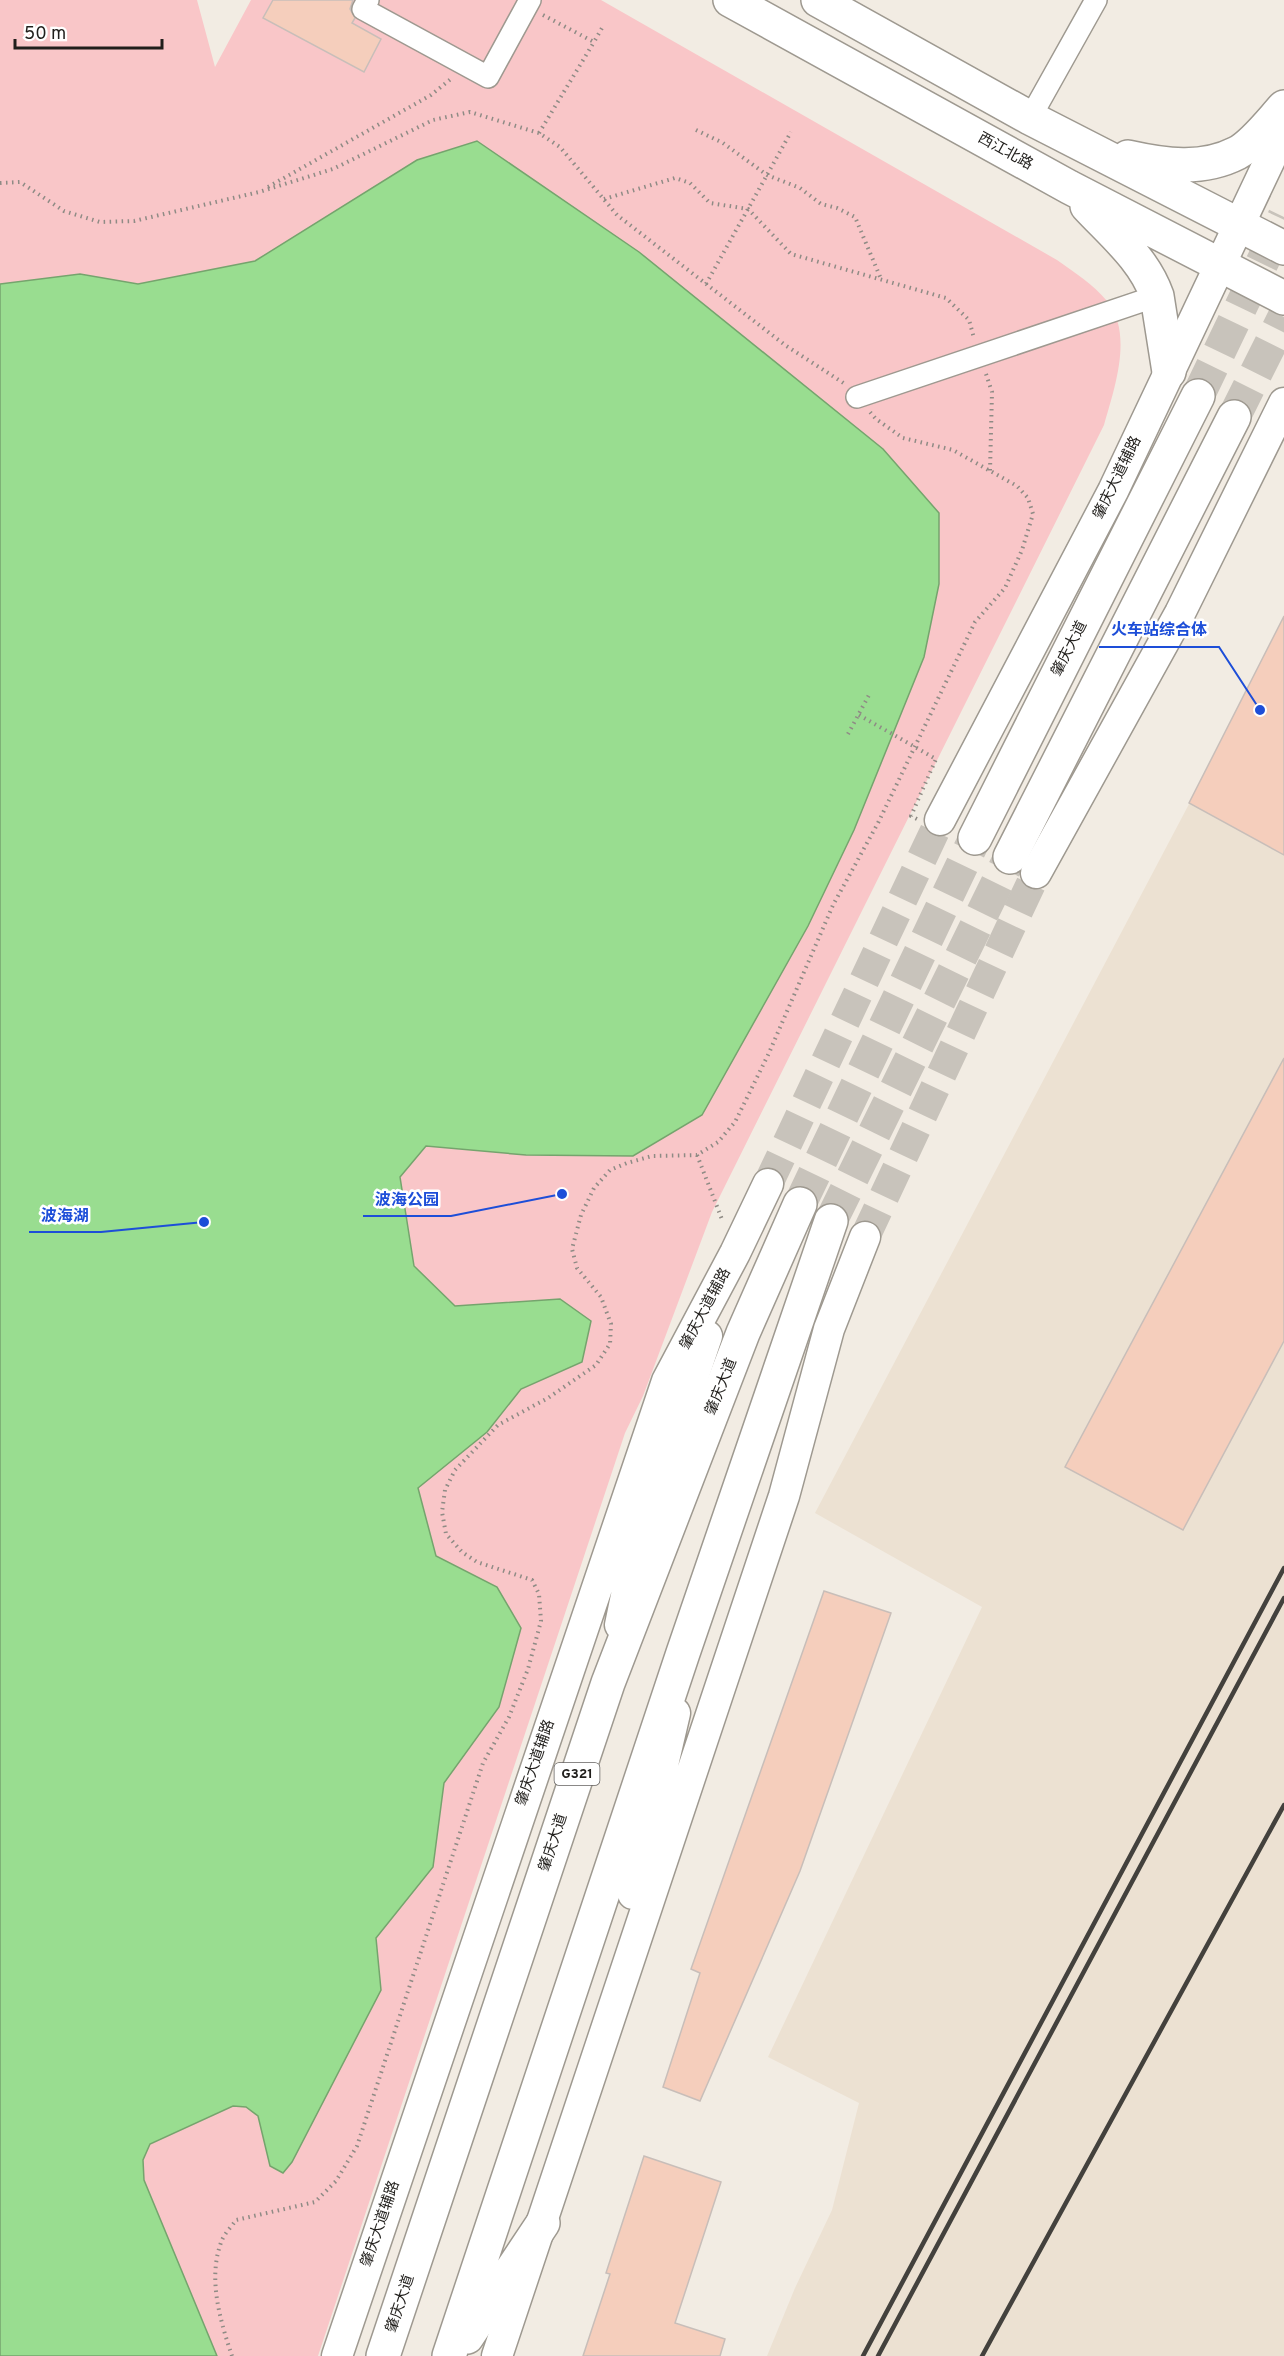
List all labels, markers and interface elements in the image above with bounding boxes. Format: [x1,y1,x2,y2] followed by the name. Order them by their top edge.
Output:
[15,12,162,50] scale bar
[24,23,66,46] text: 50 m
[974,128,1036,175] street label: 西江北路
[1090,433,1146,523] street label: 肇庆大道辅路
[1099,613,1219,647] callout: 火车站综合体
[1048,618,1092,680] street label: 肇庆大道
[1111,621,1207,641] text: 火车站综合体
[363,1182,451,1216] callout: 波海公园
[375,1191,439,1211] text: 波海公园
[29,1198,101,1232] callout: 波海湖
[41,1207,89,1227] text: 波海湖
[676,1265,736,1353] street label: 肇庆大道辅路
[702,1356,742,1418] street label: 肇庆大道
[512,1717,560,1809] street label: 肇庆大道辅路
[554,1763,600,1785] road number: G321
[536,1812,572,1874] street label: 肇庆大道
[357,2178,405,2270] street label: 肇庆大道辅路
[383,2273,419,2335] street label: 肇庆大道

